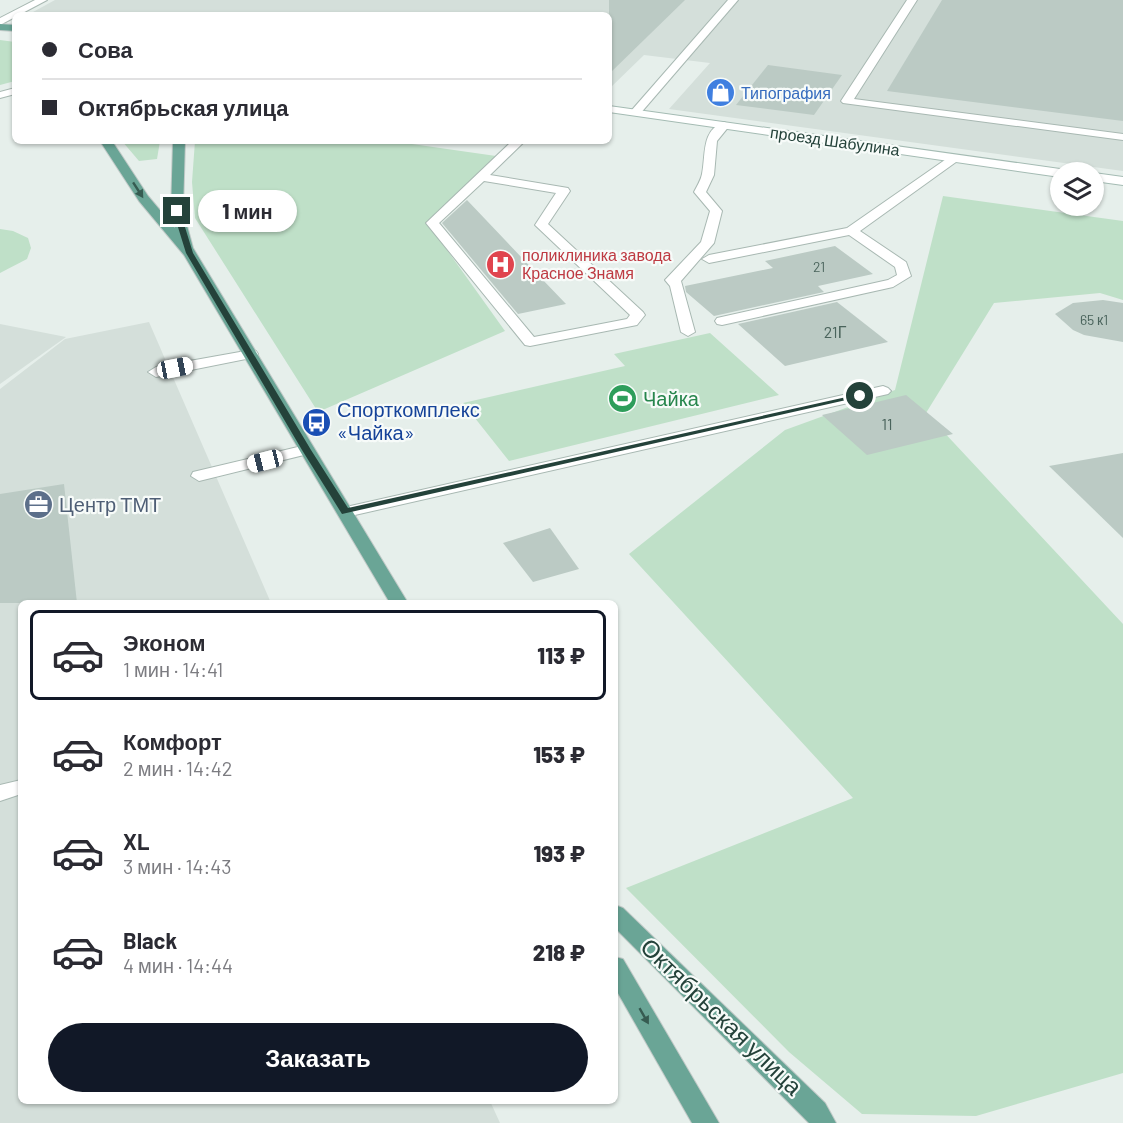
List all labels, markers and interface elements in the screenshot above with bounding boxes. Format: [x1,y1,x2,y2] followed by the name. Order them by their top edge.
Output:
[78,36,133,62] text: Сова
[704,77,736,109] shop icon: Типография
[741,83,831,102] place label: Типография
[78,94,288,120] text: Октябрьская улица
[769,122,901,159] street label: проезд Шабулина
[1050,162,1104,216] map controls
[1050,162,1104,216] button: layers
[132,182,143,199] one-way arrow
[198,190,297,232] callout: 1 мин
[163,197,190,224] route end
[222,199,273,223] text: 1 мин
[522,245,672,282] place label: поликлиника завода Красное Знамя
[485,248,517,280] hospital icon: поликлиника завода Красное Знамя
[813,258,825,275] house number: 21
[1080,311,1108,328] house number: 65 к1
[824,322,847,341] house number: 21Г
[156,356,194,380] car
[846,382,873,409] route start
[606,383,638,415] sports icon: Чайка
[643,386,700,410] place label: Чайка
[337,397,480,444] place label: Спорткомплекс «Чайка»
[300,406,332,438] bus stop icon: Спорткомплекс «Чайка»
[881,414,893,433] house number: 11
[245,448,285,474] car
[22,489,54,521] office icon: Центр ТМТ
[59,492,161,516] place label: Центр ТМТ
[51,628,105,682] icon: car
[123,629,206,655] text: Эконом
[537,642,585,668] text: 113 ₽
[123,657,223,681] text: 1 мин · 14:41
[51,727,105,781] icon: car
[123,728,222,754] text: Комфорт
[533,741,585,767] text: 153 ₽
[123,756,232,780] text: 2 мин · 14:42
[51,826,105,880] icon: car
[123,828,149,854] text: XL
[534,840,585,866] text: 193 ₽
[123,854,232,878] text: 3 мин · 14:43
[51,925,105,979] icon: car
[123,927,177,953] text: Black
[635,931,809,1101] street label: Октябрьская улица
[533,939,585,965] text: 218 ₽
[123,953,233,977] text: 4 мин · 14:44
[639,1008,650,1024] one-way arrow
[48,1023,588,1092] button: Заказать

